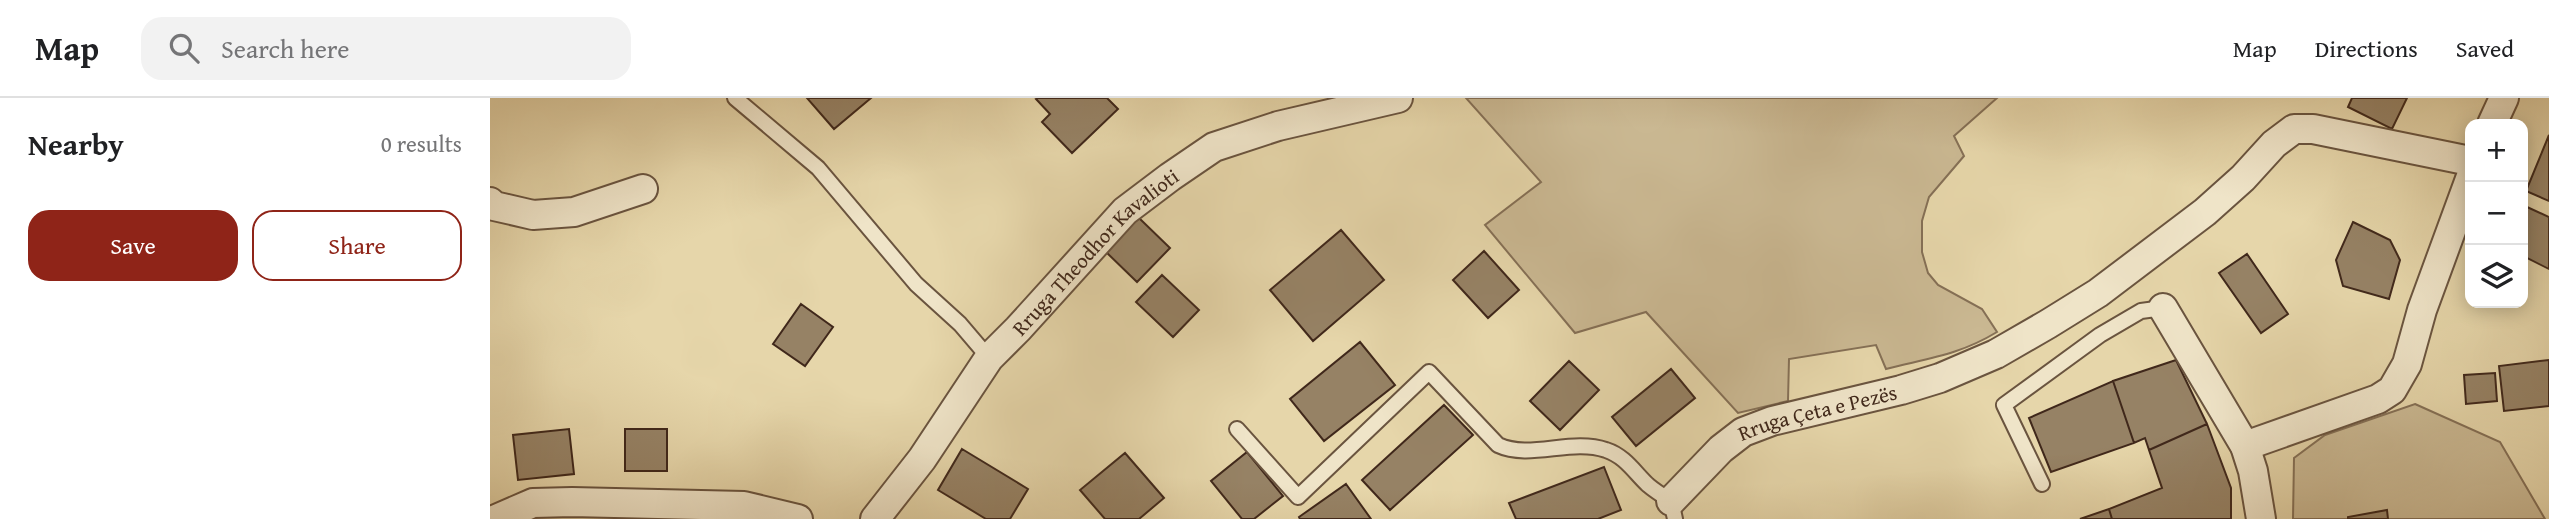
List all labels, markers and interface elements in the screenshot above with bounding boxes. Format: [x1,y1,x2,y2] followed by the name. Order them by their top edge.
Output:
[141,17,631,80] search box
[35,24,99,72] text: Map
[165,29,203,67] icon: search
[221,29,349,68] text: Search here
[2233,31,2277,66] text: Map
[2315,31,2418,66] text: Directions
[2456,31,2514,66] text: Saved
[2465,119,2528,308] map controls
[2465,119,2528,182] button: +
[28,122,124,166] text: Nearby
[381,127,462,160] text: 0 results
[1004,160,1185,342] street label: Rruga Theodhor Kavalioti
[2465,182,2528,245] button: −
[28,210,238,281] button: Save
[252,210,462,281] button: Share
[2465,245,2528,308] button: layers
[1733,376,1900,448] street label: Rruga Çeta e Pezës

